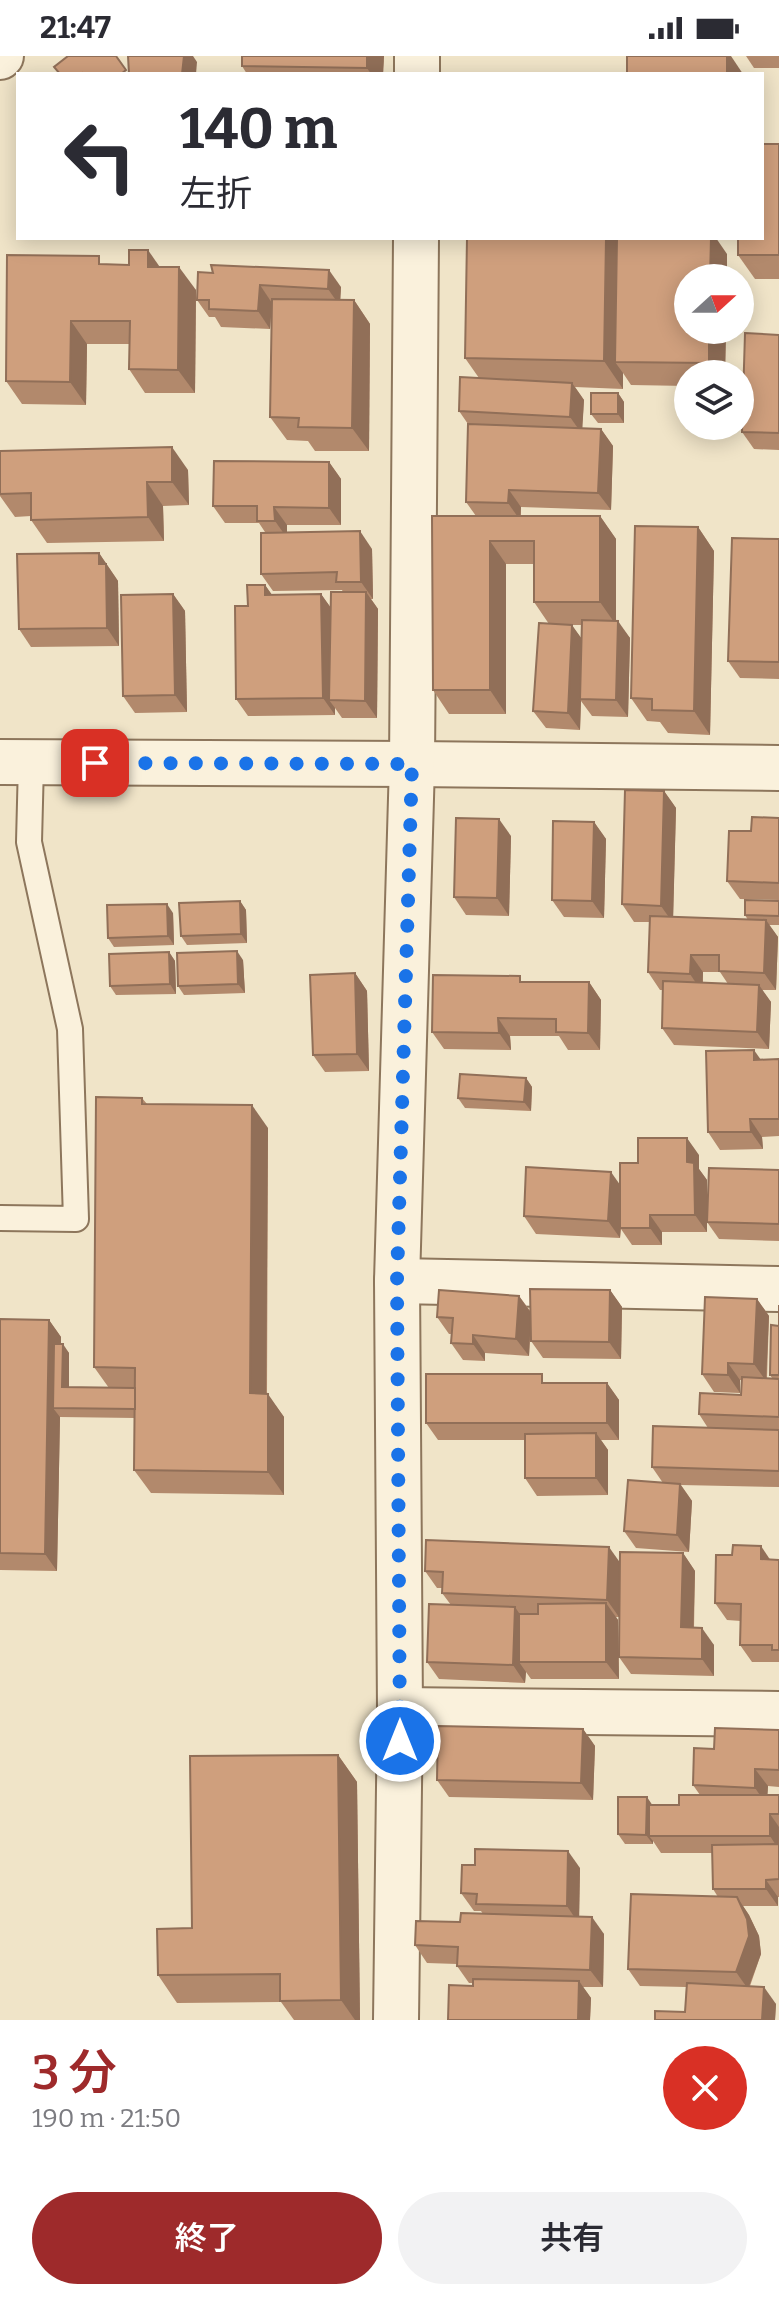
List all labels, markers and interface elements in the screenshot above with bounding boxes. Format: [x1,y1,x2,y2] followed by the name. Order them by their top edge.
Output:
[40,10,111,46] text: 21:47
[180,96,337,163] text: 140 m
[48,104,152,208] icon: left
[180,172,252,216] text: 左折
[674,264,754,344] north arrow
[674,264,754,440] map controls
[674,360,754,440] button: layers
[61,729,129,797] pin
[73,741,117,785] icon: arrive
[358,1699,442,1783] position arrow
[32,2044,117,2102] text: 3 分
[663,2046,747,2130] button: close
[32,2103,181,2134] text: 190 m · 21:50
[32,2192,382,2284] button: 終了
[398,2192,747,2284] button: 共有

